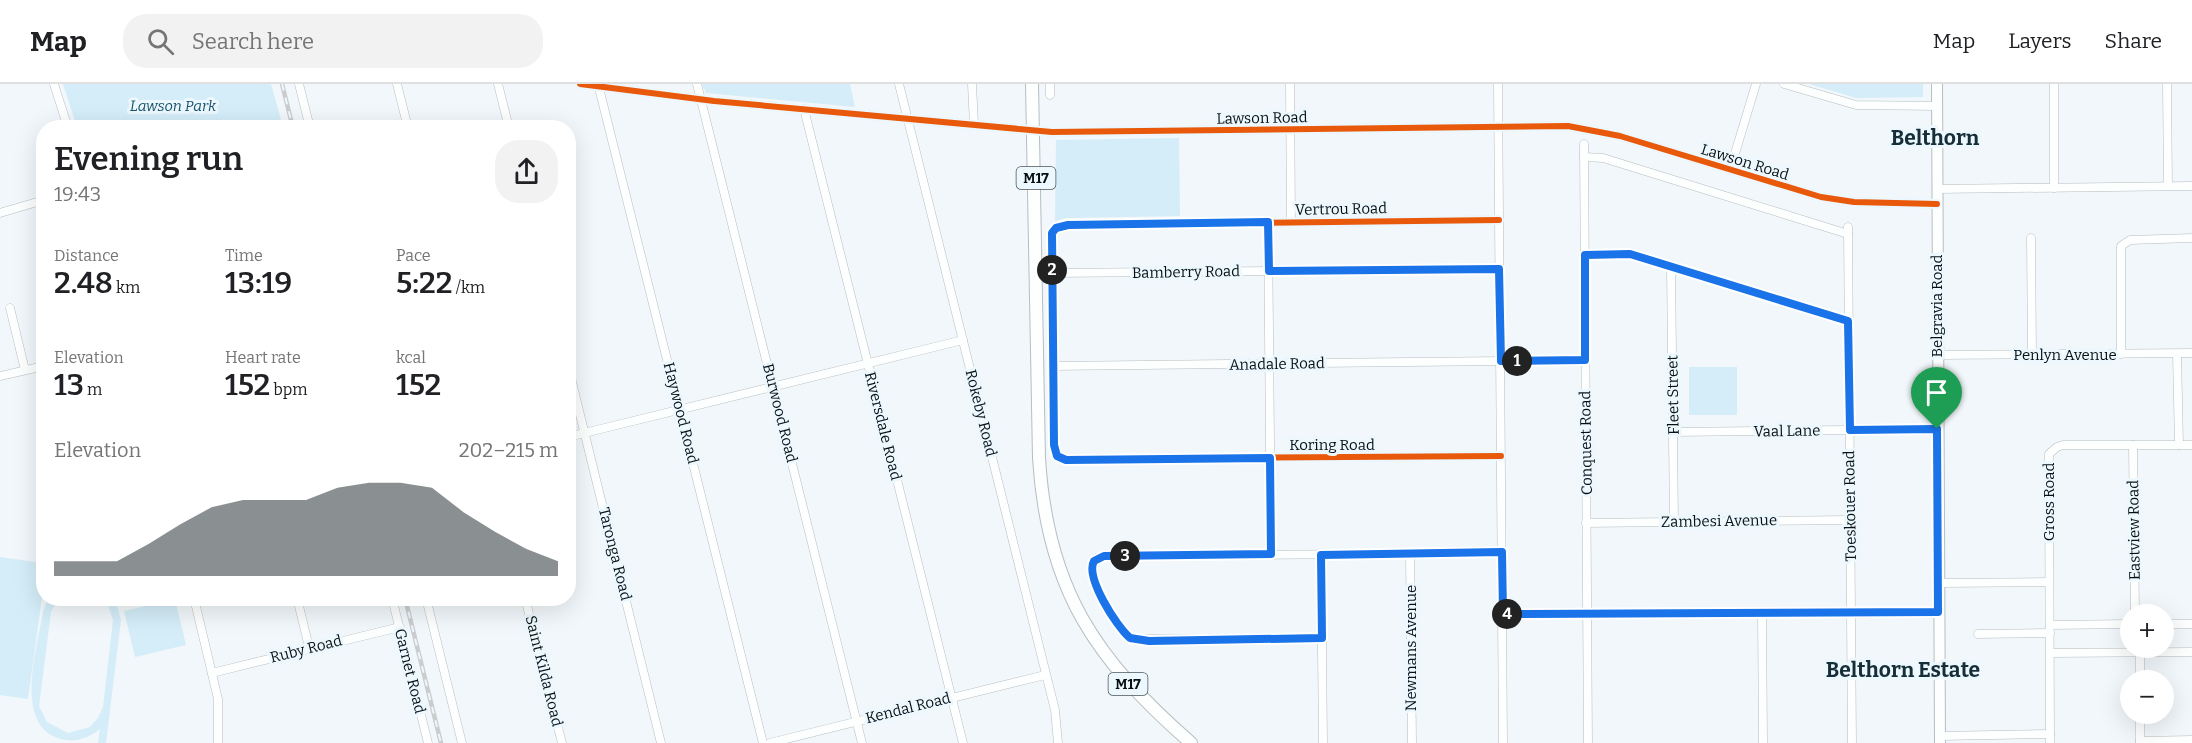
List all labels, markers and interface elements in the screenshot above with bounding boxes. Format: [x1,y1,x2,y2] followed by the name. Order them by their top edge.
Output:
[123,14,543,68] search box
[30,25,87,58] text: Map
[144,25,177,58] icon: search
[192,28,314,55] text: Search here
[1933,28,1975,54] text: Map
[2008,28,2072,54] text: Layers
[2105,28,2162,54] text: Share
[130,97,217,115] park label: Lawson Park
[1216,108,1308,128] street label: Lawson Road
[1891,125,1980,151] district label: Belthorn
[54,139,243,179] text: Evening run
[495,140,558,203] button: share
[1699,140,1791,184] street label: Lawson Road
[1016,167,1056,189] road number: M17
[54,182,101,206] text: 19:43
[1295,199,1387,219] street label: Vertrou Road
[54,246,119,265] text: Distance
[225,246,263,265] text: Time
[396,246,431,265] text: Pace
[1037,255,1067,285] pin: 2
[1928,255,1946,357] street label: Belgravia Road
[1047,260,1057,279] text: 2
[1132,262,1240,282] street label: Bamberry Road
[54,265,113,301] text: 2.48
[225,265,292,301] text: 13:19
[396,265,453,301] text: 5:22
[113,278,140,297] text: km
[453,278,485,297] text: /km
[1502,346,1532,376] pin: 1
[2013,346,2117,364] street label: Penlyn Avenue
[54,348,124,367] text: Elevation
[225,348,301,367] text: Heart rate
[396,348,426,367] text: kcal
[1514,351,1520,370] text: 1
[1229,354,1325,374] street label: Anadale Road
[1663,354,1683,435] street label: Fleet Street
[660,360,702,466] street label: Haywood Road
[759,362,801,465] street label: Burwood Road
[54,367,84,403] text: 13
[225,367,270,403] text: 152
[396,367,441,403] text: 152
[1911,367,1962,429] pin
[962,368,1001,458] street label: Rokeby Road
[861,370,905,482] street label: Riversdale Road
[1920,376,1953,409] icon: arrive
[84,380,102,399] text: m
[270,380,308,399] text: bpm
[1576,391,1596,495] street label: Conquest Road
[1753,421,1821,441] street label: Vaal Lane
[1289,436,1375,454] street label: Koring Road
[54,438,141,462] text: Elevation
[459,438,558,462] text: 202–215 m
[1840,450,1860,562] street label: Toeskouer Road
[2040,463,2058,541] street label: Gross Road
[2124,480,2144,580] street label: Eastview Road
[595,506,635,602] street label: Taronga Road
[1661,511,1777,531] street label: Zambesi Avenue
[1110,541,1140,571] pin: 3
[1120,546,1130,565] text: 3
[1402,585,1420,711] street label: Newmans Avenue
[1492,599,1522,629] pin: 4
[1502,604,1512,623] text: 4
[2120,604,2174,724] map controls
[2120,604,2174,658] button: +
[522,614,566,728] street label: Saint Kilda Road
[391,627,429,715] street label: Garnet Road
[268,631,344,667] street label: Ruby Road
[1826,657,1980,683] district label: Belthorn Estate
[2120,670,2174,724] button: −
[1108,673,1148,695] road number: M17
[864,689,953,727] street label: Kendal Road

